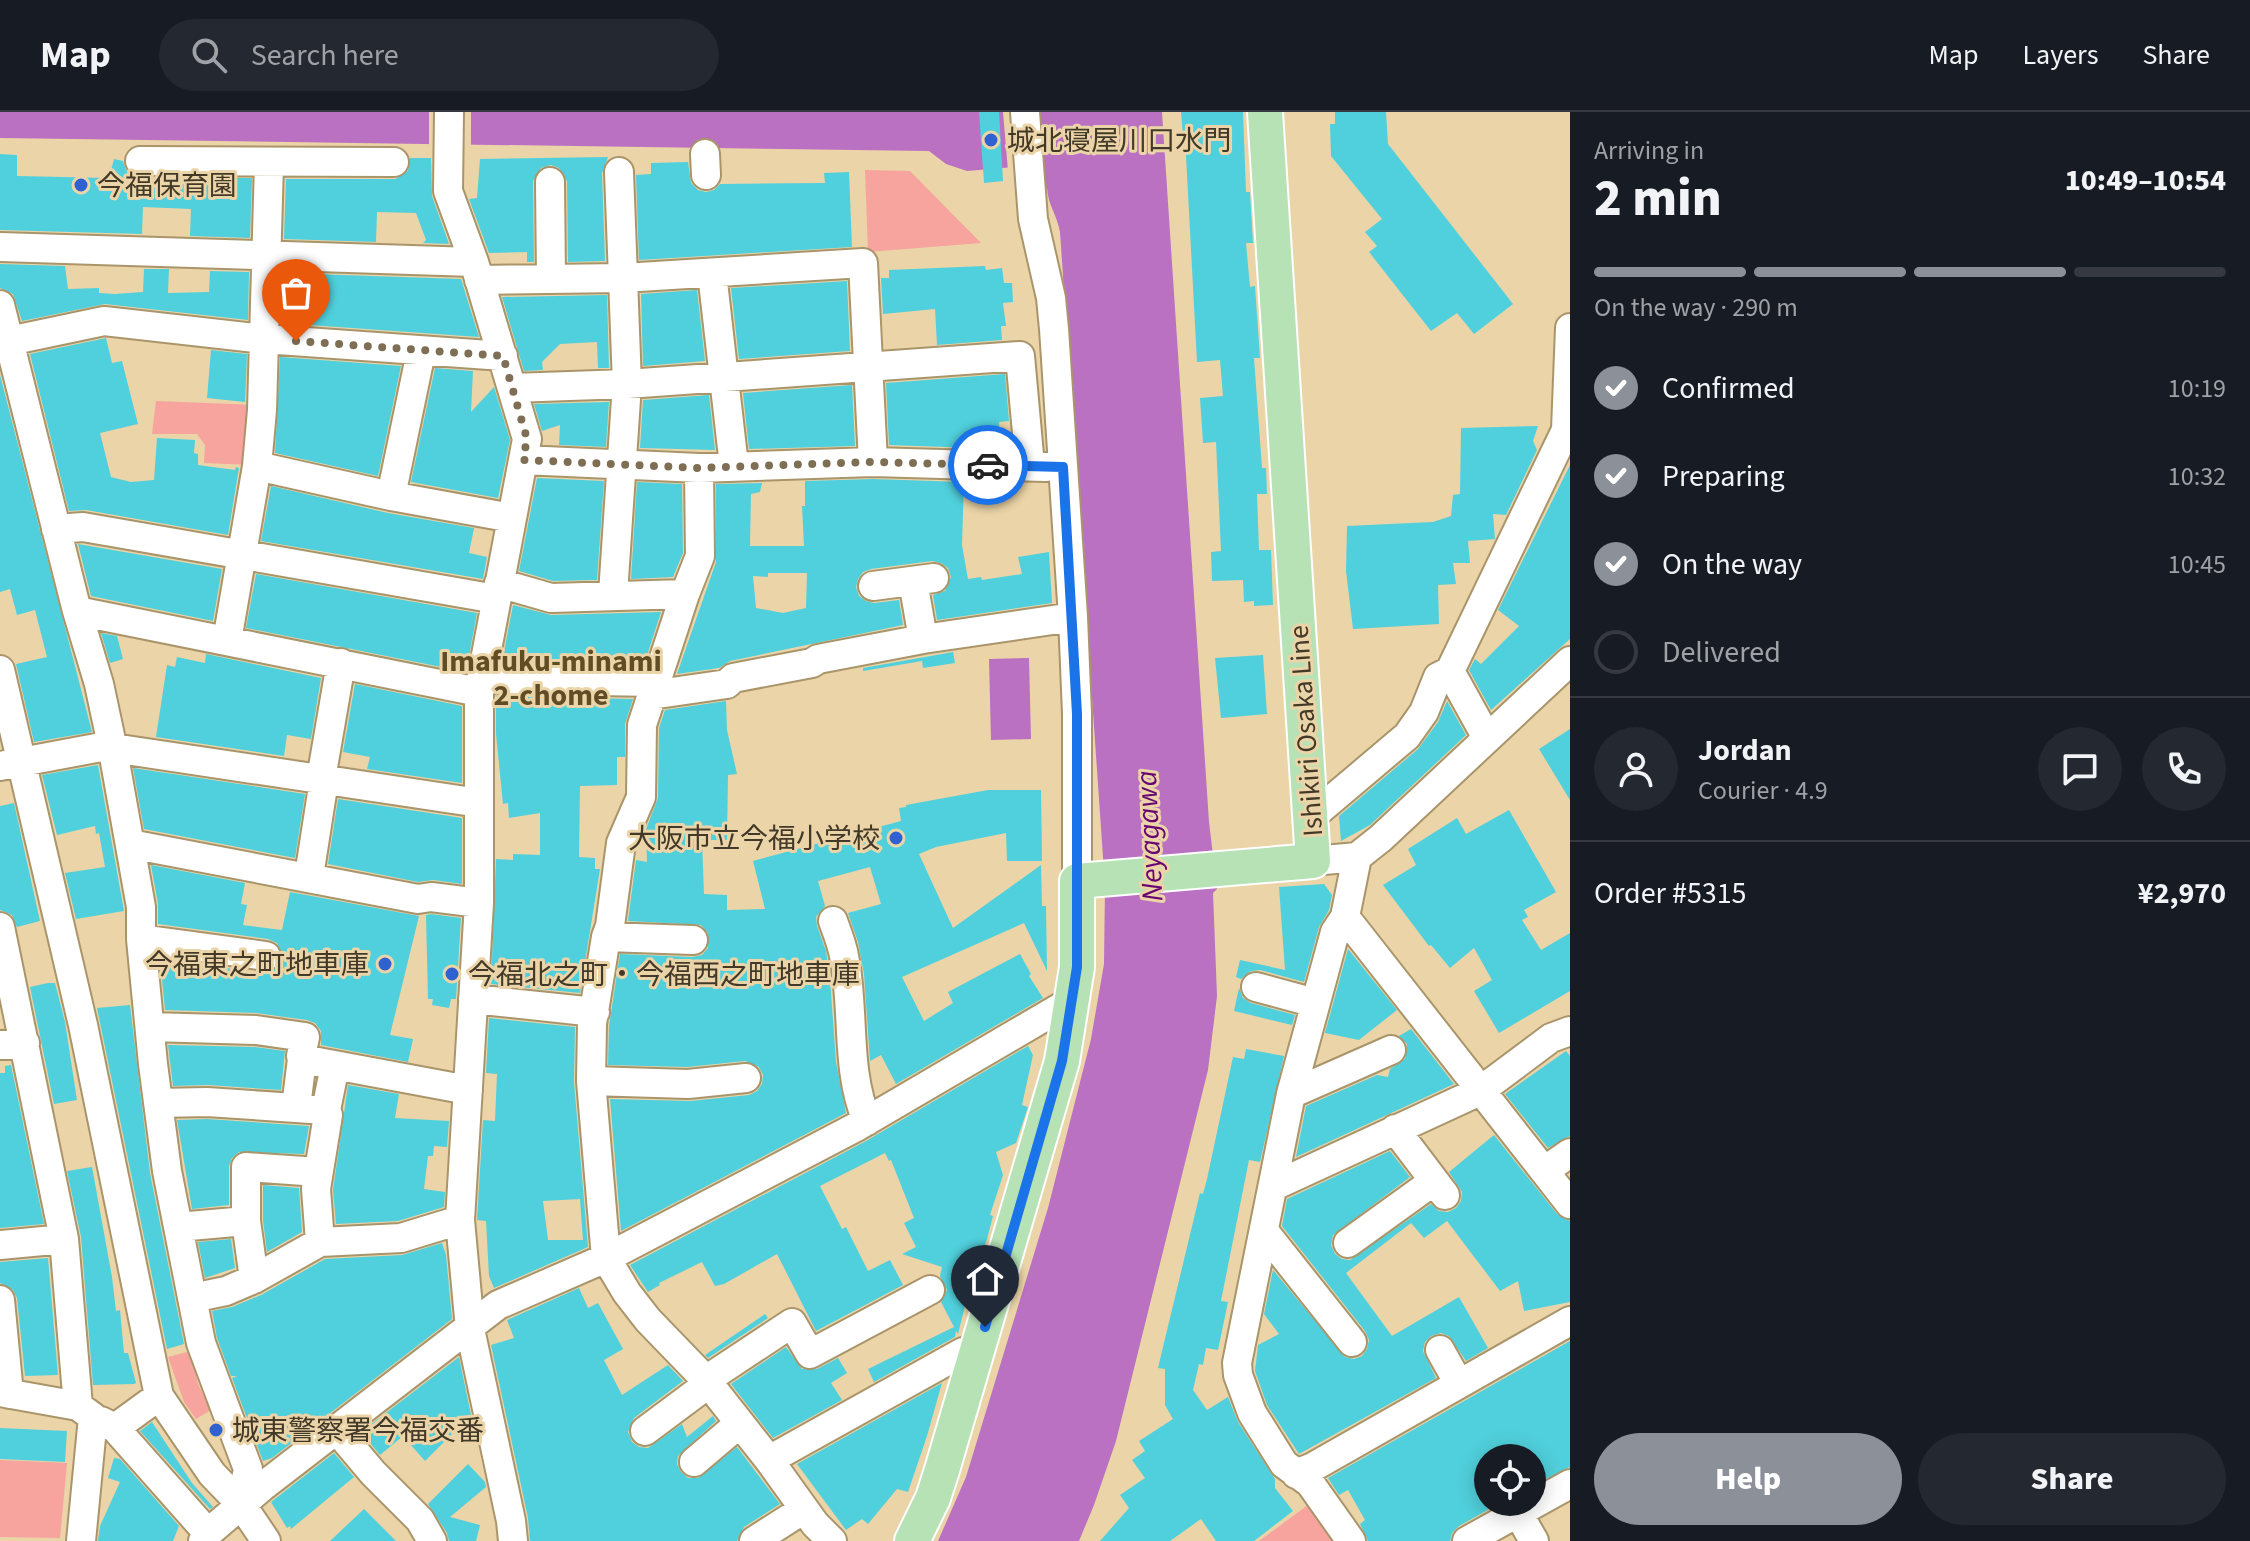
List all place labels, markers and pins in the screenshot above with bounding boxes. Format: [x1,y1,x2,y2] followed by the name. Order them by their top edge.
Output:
[1007,121,1231,161] place label: 城北寝屋川口水門
[982,131,1000,149] marker: 城北寝屋川口水門
[97,166,237,206] place label: 今福保育園
[72,176,90,194] marker: 今福保育園
[262,259,330,341] pin
[628,819,880,859] place label: 大阪市立今福小学校
[887,829,905,847] marker: 大阪市立今福小学校
[145,945,369,985] place label: 今福東之町地車庫
[376,955,394,973] marker: 今福東之町地車庫
[468,955,860,995] place label: 今福北之町・今福西之町地車庫
[443,965,461,983] marker: 今福北之町・今福西之町地車庫
[951,1245,1019,1327] pin
[232,1411,484,1451] place label: 城東警察署今福交番
[207,1421,225,1439] marker: 城東警察署今福交番

